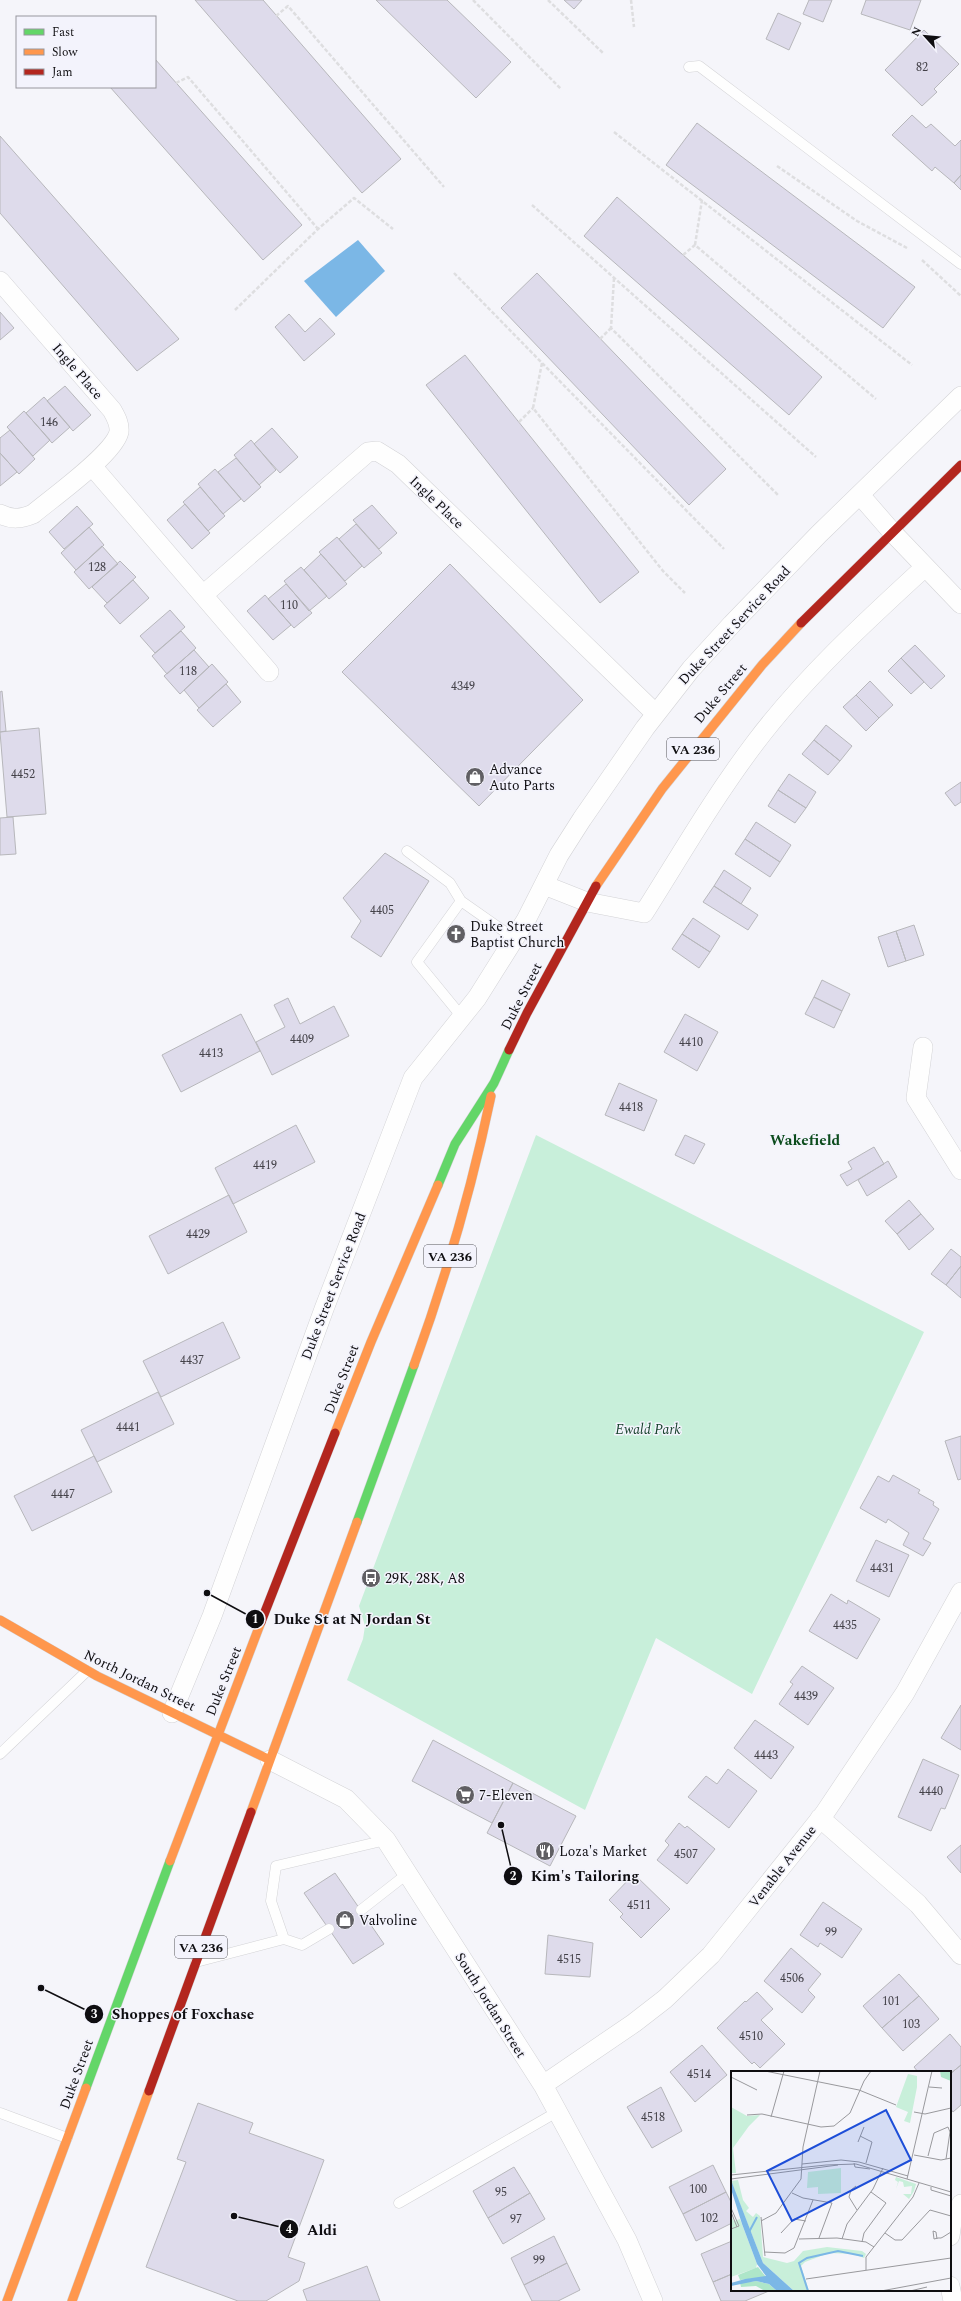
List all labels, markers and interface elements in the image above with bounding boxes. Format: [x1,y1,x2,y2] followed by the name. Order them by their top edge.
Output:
[16,16,156,88] legend
[905,16,945,56] north arrow
[52,23,74,42] text: Fast
[907,24,926,40] text: N
[52,43,78,62] text: Slow
[916,58,928,77] house number: 82
[52,63,73,82] text: Jam
[47,338,108,404] street label: Ingle Place
[40,413,58,432] house number: 146
[405,471,469,534] street label: Ingle Place
[88,558,106,577] house number: 128
[673,561,796,690] street label: Duke Street Service Road
[280,596,298,615] house number: 110
[689,658,752,728] street label: Duke Street
[179,662,197,681] house number: 118
[451,677,475,696] house number: 4349
[667,738,719,760] road number: VA 236
[489,759,555,796] place label: Advance Auto Parts
[11,765,35,784] house number: 4452
[464,766,486,788] shop icon: Advance Auto Parts
[370,901,394,920] house number: 4405
[470,916,564,953] place label: Duke Street Baptist Church
[445,923,467,945] church icon: Duke Street Baptist Church
[495,959,547,1034] street label: Duke Street
[290,1030,314,1049] house number: 4409
[679,1033,703,1052] house number: 4410
[199,1044,223,1063] house number: 4413
[619,1098,643,1117] house number: 4418
[770,1129,841,1152] district label: Wakefield
[253,1156,277,1175] house number: 4419
[296,1209,371,1363] street label: Duke Street Service Road
[186,1225,210,1244] house number: 4429
[424,1245,476,1267] road number: VA 236
[319,1341,364,1417] street label: Duke Street
[180,1351,204,1370] house number: 4437
[116,1418,140,1437] house number: 4441
[615,1419,681,1440] park label: Ewald Park
[51,1485,75,1504] house number: 4447
[870,1559,894,1578] house number: 4431
[360,1567,382,1589] bus stop icon: 29K, 28K, A8
[385,1568,465,1589] place label: 29K, 28K, A8
[245,1605,438,1632] callout: Duke St at N Jordan St
[273,1608,431,1631] text: Duke St at N Jordan St
[252,1610,258,1629] text: 1
[833,1616,857,1635] house number: 4435
[200,1643,247,1719] street label: Duke Street
[80,1644,199,1717] street label: North Jordan Street
[794,1687,818,1706] house number: 4439
[754,1746,778,1765] house number: 4443
[919,1782,943,1801] house number: 4440
[454,1784,476,1806] supermarket icon: 7-Eleven
[479,1785,533,1806] place label: 7-Eleven
[743,1820,822,1912] street label: Venable Avenue
[534,1840,556,1862] restaurant icon: Loza's Market
[559,1841,647,1862] place label: Loza's Market
[674,1845,698,1864] house number: 4507
[503,1862,648,1889] callout: Kim's Tailoring
[531,1865,639,1888] text: Kim's Tailoring
[510,1867,517,1886] text: 2
[627,1896,651,1915] house number: 4511
[334,1909,356,1931] shop icon: Valvoline
[359,1910,417,1931] place label: Valvoline
[825,1923,837,1942] house number: 99
[175,1936,227,1958] road number: VA 236
[450,1948,532,2062] street label: South Jordan Street
[557,1950,581,1969] house number: 4515
[780,1969,804,1988] house number: 4506
[882,1992,900,2011] house number: 101
[84,2000,262,2027] callout: Shoppes of Foxchase
[112,2003,254,2026] text: Shoppes of Foxchase
[91,2005,98,2024] text: 3
[902,2015,920,2034] house number: 103
[739,2027,763,2046] house number: 4510
[54,2036,99,2112] street label: Duke Street
[687,2065,711,2084] house number: 4514
[731,2071,951,2291] inset map
[641,2108,665,2127] house number: 4518
[689,2180,707,2199] house number: 100
[495,2183,507,2202] house number: 95
[700,2209,718,2228] house number: 102
[510,2210,522,2229] house number: 97
[279,2216,345,2243] callout: Aldi
[307,2219,337,2242] text: Aldi
[286,2220,293,2239] text: 4
[533,2251,545,2270] house number: 99

